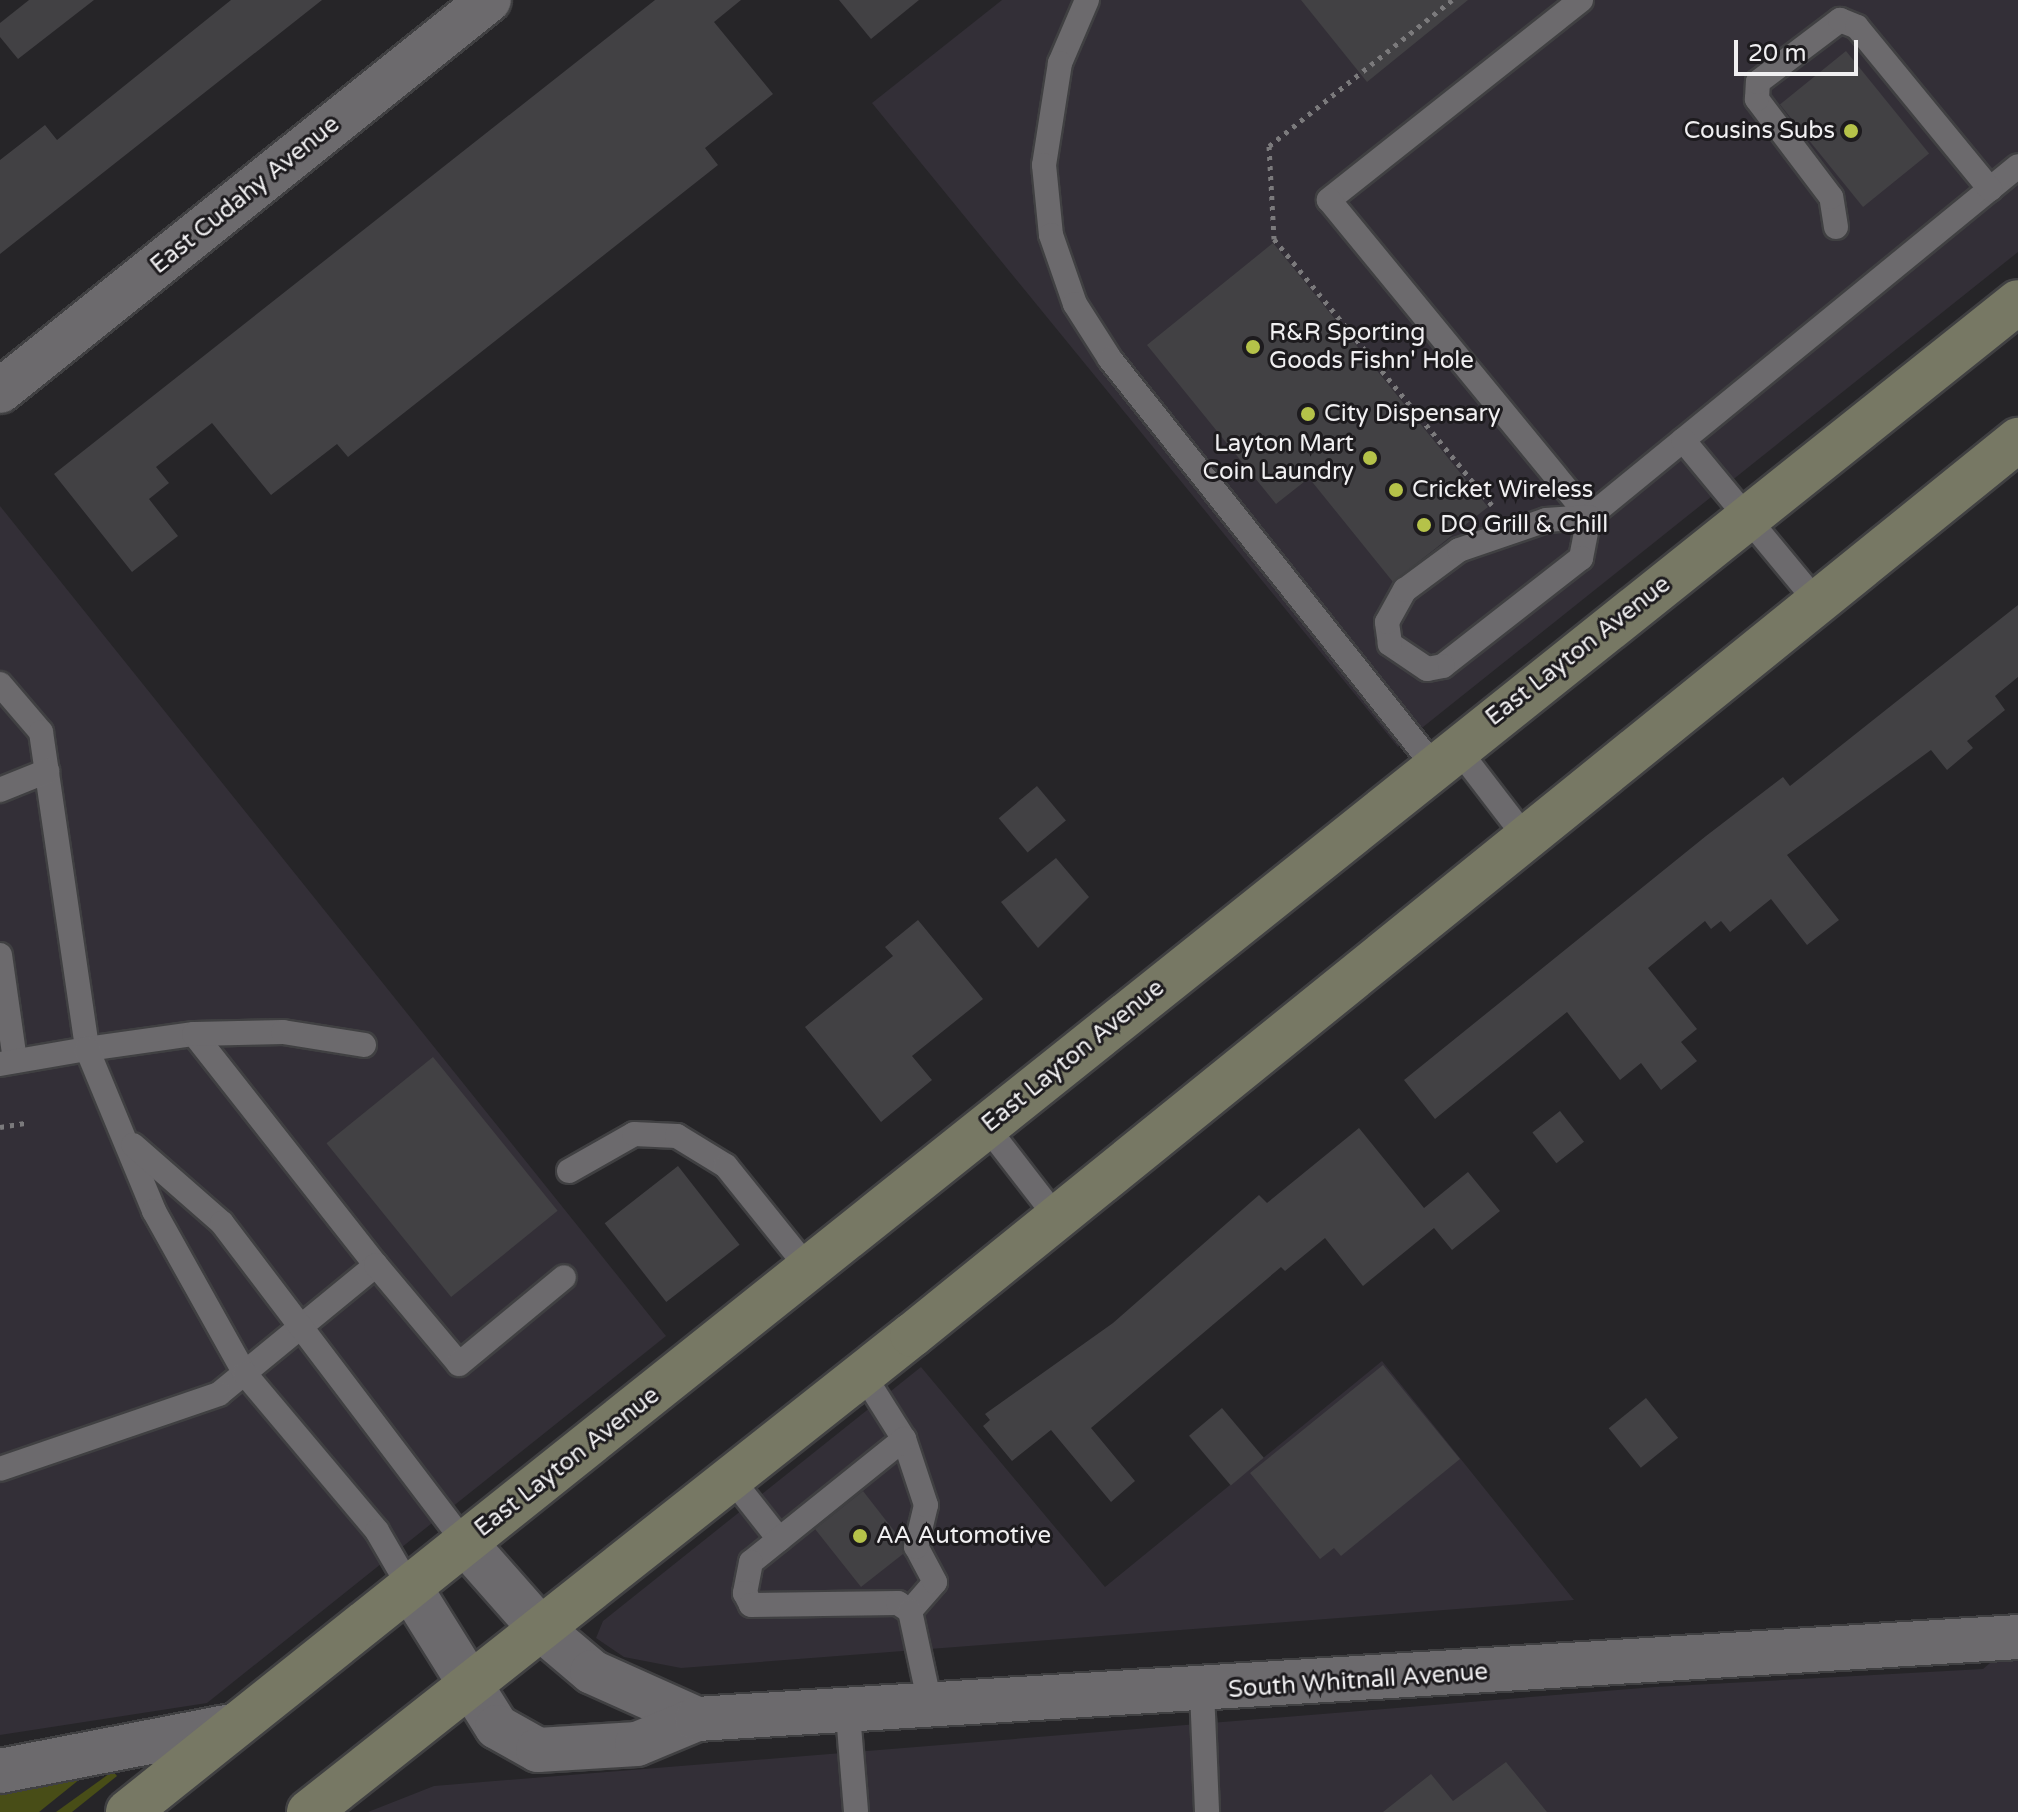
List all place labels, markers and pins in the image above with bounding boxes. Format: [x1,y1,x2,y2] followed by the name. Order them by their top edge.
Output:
[1684,117,1835,145] place label: Cousins Subs
[1842,122,1860,140] marker: Cousins Subs
[1269,319,1474,375] place label: R&R Sporting Goods Fishn' Hole
[1244,338,1262,356] marker: R&R Sporting Goods Fishn' Hole
[1324,400,1501,428] place label: City Dispensary
[1299,405,1317,423] marker: City Dispensary
[1203,430,1354,486] place label: Layton Mart Coin Laundry
[1361,449,1379,467] marker: Layton Mart Coin Laundry
[1412,476,1593,504] place label: Cricket Wireless
[1387,481,1405,499] marker: Cricket Wireless
[1440,511,1608,539] place label: DQ Grill & Chill
[1415,516,1433,534] marker: DQ Grill & Chill
[876,1522,1051,1550] place label: AA Automotive
[851,1527,869,1545] marker: AA Automotive

